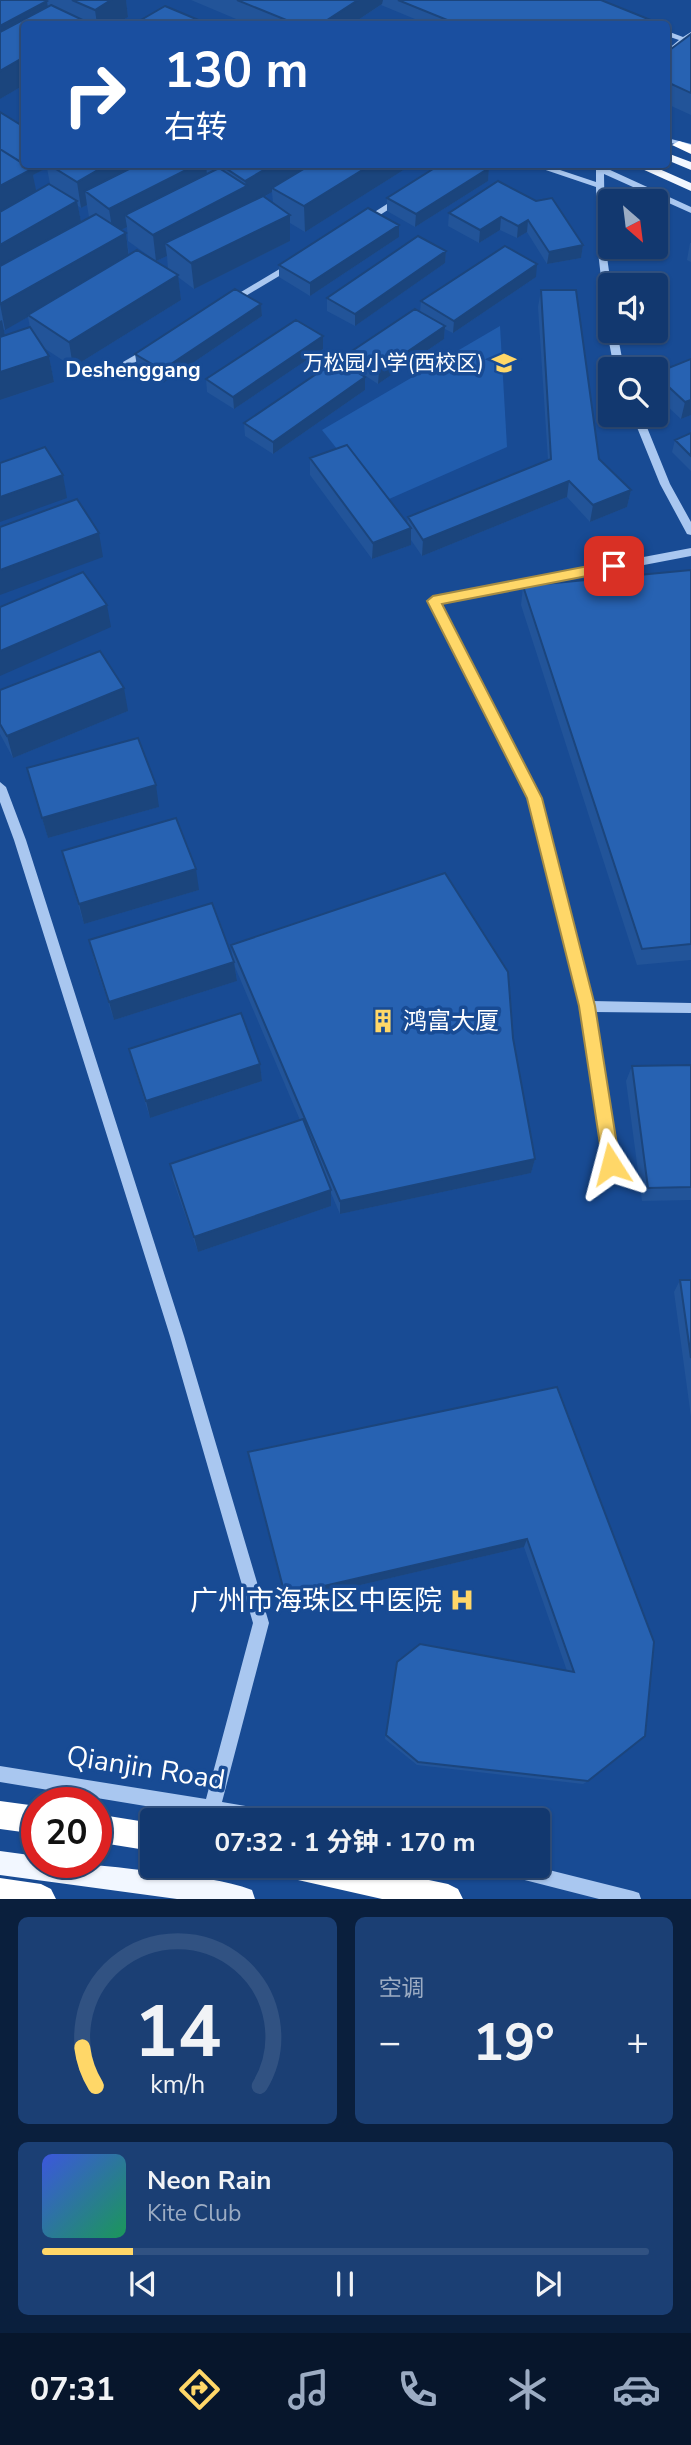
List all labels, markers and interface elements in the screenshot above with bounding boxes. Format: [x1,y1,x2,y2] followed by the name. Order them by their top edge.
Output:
[164,37,308,104] text: 130 m
[49,49,140,140] icon: right
[164,106,228,149] text: 右转
[598,189,668,259] north arrow
[598,189,668,427] map controls
[598,273,668,343] button: sound
[303,349,484,377] place label: 万松园小学(西校区)
[490,349,518,377] school or university icon: 万松园小学(西校区)
[65,356,201,384] district label: Deshenggang
[598,357,668,427] button: search
[584,536,644,596] pin
[595,547,633,585] icon: arrive
[403,1005,499,1037] place label: 鸿富大厦
[369,1007,397,1035] building icon: 鸿富大厦
[574,1127,648,1201] position arrow
[190,1582,442,1620] place label: 广州市海珠区中医院
[448,1586,476,1614] hospital icon: 广州市海珠区中医院
[64,1737,228,1799] street label: Qianjin Road
[21,1787,112,1878] speed limit sign: 20
[214,1825,476,1860] text: 07:32 · 1 分钟 · 170 m
[379,1973,425,2004] text: 空调
[134,1983,221,2083] text: 14
[473,2007,555,2078] text: 19°
[379,2017,401,2068] text: −
[626,2017,649,2068] text: +
[150,2068,205,2102] text: km/h
[147,2163,272,2198] text: Neon Rain
[147,2198,241,2229] text: Kite Club
[124,2265,162,2303] icon: previous
[326,2265,364,2303] icon: pause
[529,2265,567,2303] icon: next
[175,2365,224,2414] icon: directions
[284,2365,333,2414] icon: music
[393,2365,442,2414] icon: phone
[503,2365,552,2414] icon: climate
[612,2365,661,2414] icon: car
[30,2368,115,2411] text: 07:31

